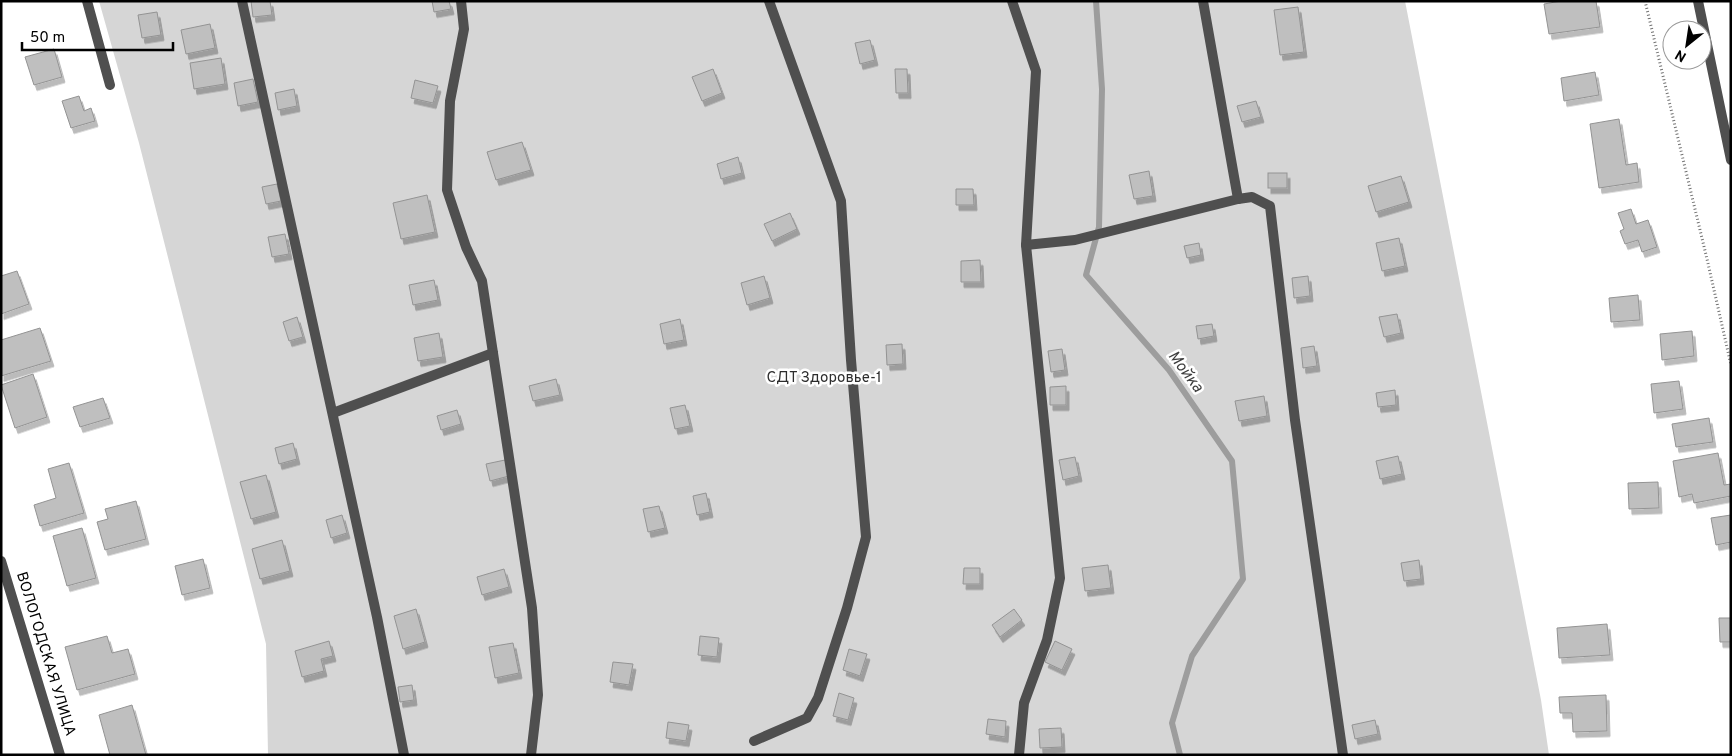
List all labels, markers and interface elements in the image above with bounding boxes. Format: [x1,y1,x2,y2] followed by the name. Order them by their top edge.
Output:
[22,20,174,52] scale bar
[1662,20,1712,70] north arrow
[30,29,65,48] text: 50 m
[1673,45,1690,65] text: N
[1163,347,1208,397] water label: Мойка
[766,369,882,388] park label: СДТ Здоровье-1
[11,570,79,738] street label: ВОЛОГОДСКАЯ УЛИЦА

